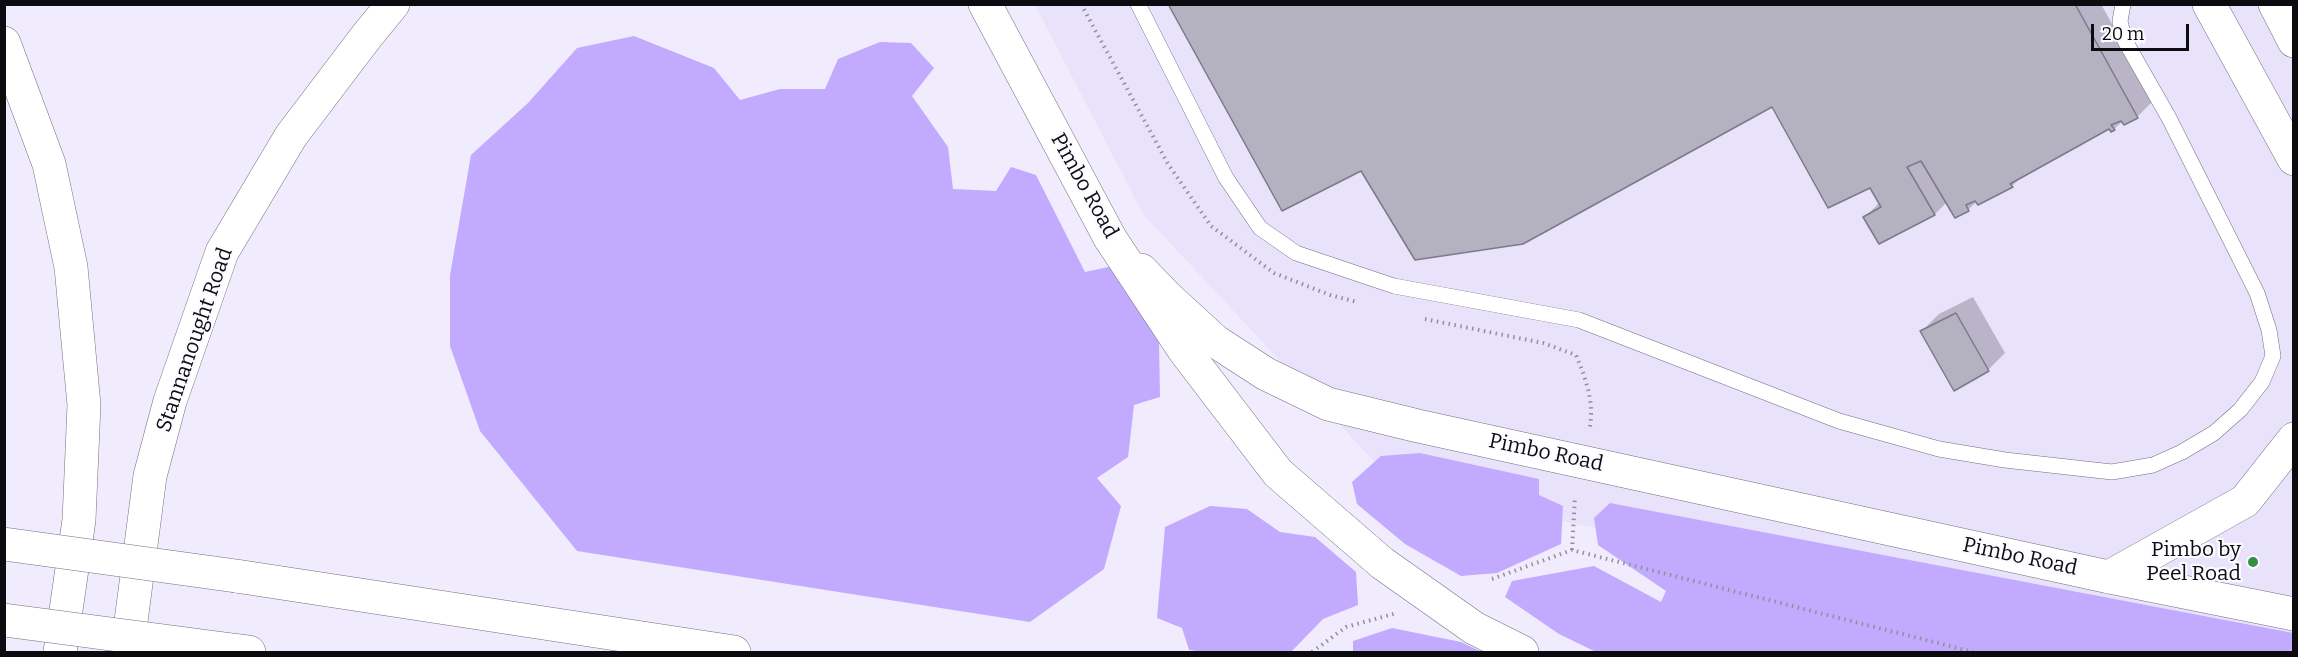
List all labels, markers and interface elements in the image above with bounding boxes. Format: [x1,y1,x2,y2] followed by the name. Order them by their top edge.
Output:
[2094,12,2192,50] scale bar
[2102,23,2144,45] text: 20 m
[1045,129,1123,243] street label: Pimbo Road
[152,244,238,436] street label: Stannanought Road
[1486,429,1606,477] street label: Pimbo Road
[1960,533,2080,581] street label: Pimbo Road
[2146,537,2241,587] place label: Pimbo by Peel Road
[2246,555,2260,569] marker: Pimbo by Peel Road

